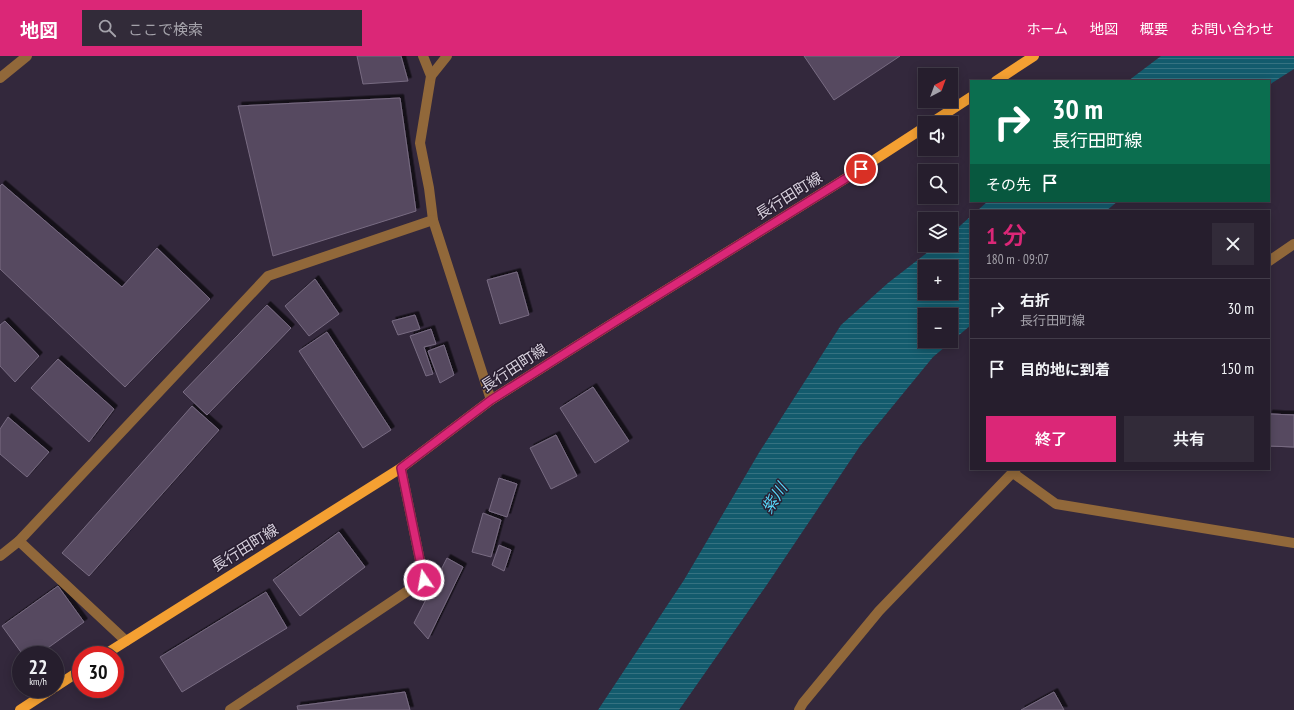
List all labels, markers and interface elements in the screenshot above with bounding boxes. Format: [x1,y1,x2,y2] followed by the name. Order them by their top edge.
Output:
[82,10,362,46] search box
[96,17,118,39] icon: search
[20,18,58,42] text: 地図
[128,20,203,39] text: ここで検索
[1026,20,1068,38] text: ホーム
[1090,20,1118,38] text: 地図
[1140,20,1168,38] text: 概要
[1190,20,1274,38] text: お問い合わせ
[918,68,958,108] north arrow
[918,68,958,348] map controls
[1052,90,1103,127] text: 30 m
[986,96,1038,148] icon: right
[918,116,958,156] button: sound
[1052,129,1142,152] text: 長行田町線
[844,152,878,186] pin
[850,158,872,180] icon: arrive
[918,164,958,204] button: search
[752,168,826,224] street label: 長行田町線
[1039,172,1061,194] icon: arrive
[986,175,1031,194] text: その先
[918,212,958,252] button: layers
[986,220,1026,251] text: 1 分
[1212,223,1254,265] button: close
[986,251,1049,268] text: 180 m · 09:07
[918,260,958,300] button: +
[1020,291,1050,310] text: 右折
[986,298,1008,320] icon: right
[1228,299,1254,318] text: 30 m
[918,308,958,348] button: −
[1020,312,1085,329] text: 長行田町線
[477,339,550,396] street label: 長行田町線
[986,358,1008,380] icon: arrive
[1221,359,1254,378] text: 150 m
[1020,360,1110,379] text: 目的地に到着
[986,416,1116,462] button: 終了
[1124,416,1254,462] button: 共有
[757,477,792,517] water label: 紫川
[208,520,282,576] street label: 長行田町線
[403,559,445,601] position arrow
[72,646,124,698] speed limit sign: 30
[28,654,48,680] text: 22
[29,675,47,688] text: km/h

